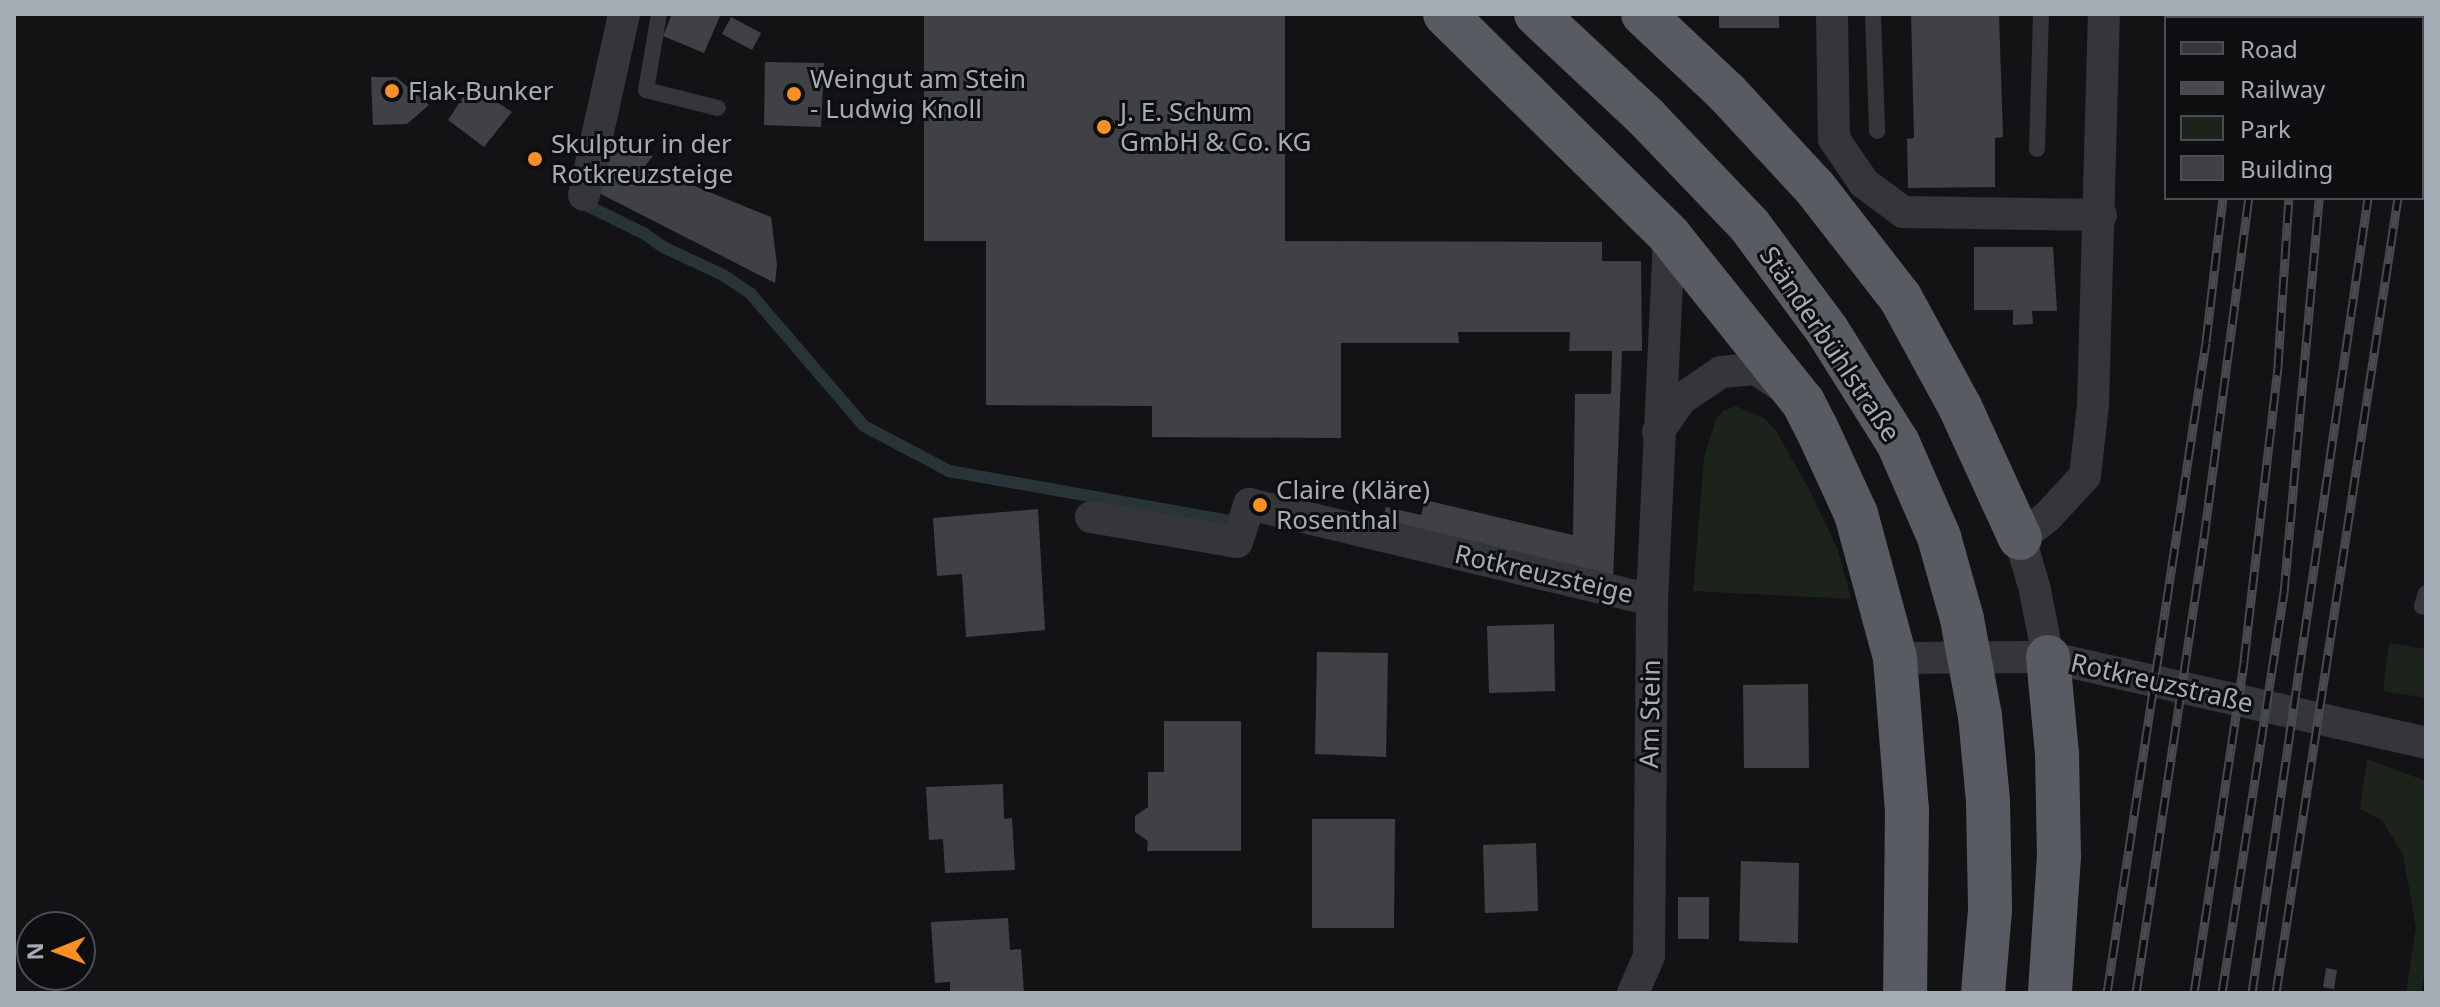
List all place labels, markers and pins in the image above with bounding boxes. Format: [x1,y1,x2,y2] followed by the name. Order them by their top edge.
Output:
[810,63,1026,124] place label: Weingut am Stein - Ludwig Knoll
[408,75,553,107] place label: Flak-Bunker
[383,82,401,100] marker: Flak-Bunker
[785,85,803,103] marker: Weingut am Stein - Ludwig Knoll
[1120,96,1311,158] place label: J. E. Schum GmbH & Co. KG
[1095,118,1113,136] marker: J. E. Schum GmbH & Co. KG
[551,128,733,190] place label: Skulptur in der Rotkreuzsteige
[526,150,544,168] marker: Skulptur in der Rotkreuzsteige
[1276,474,1430,536] place label: Claire (Kläre) Rosenthal
[1251,496,1269,514] marker: Claire (Kläre) Rosenthal

